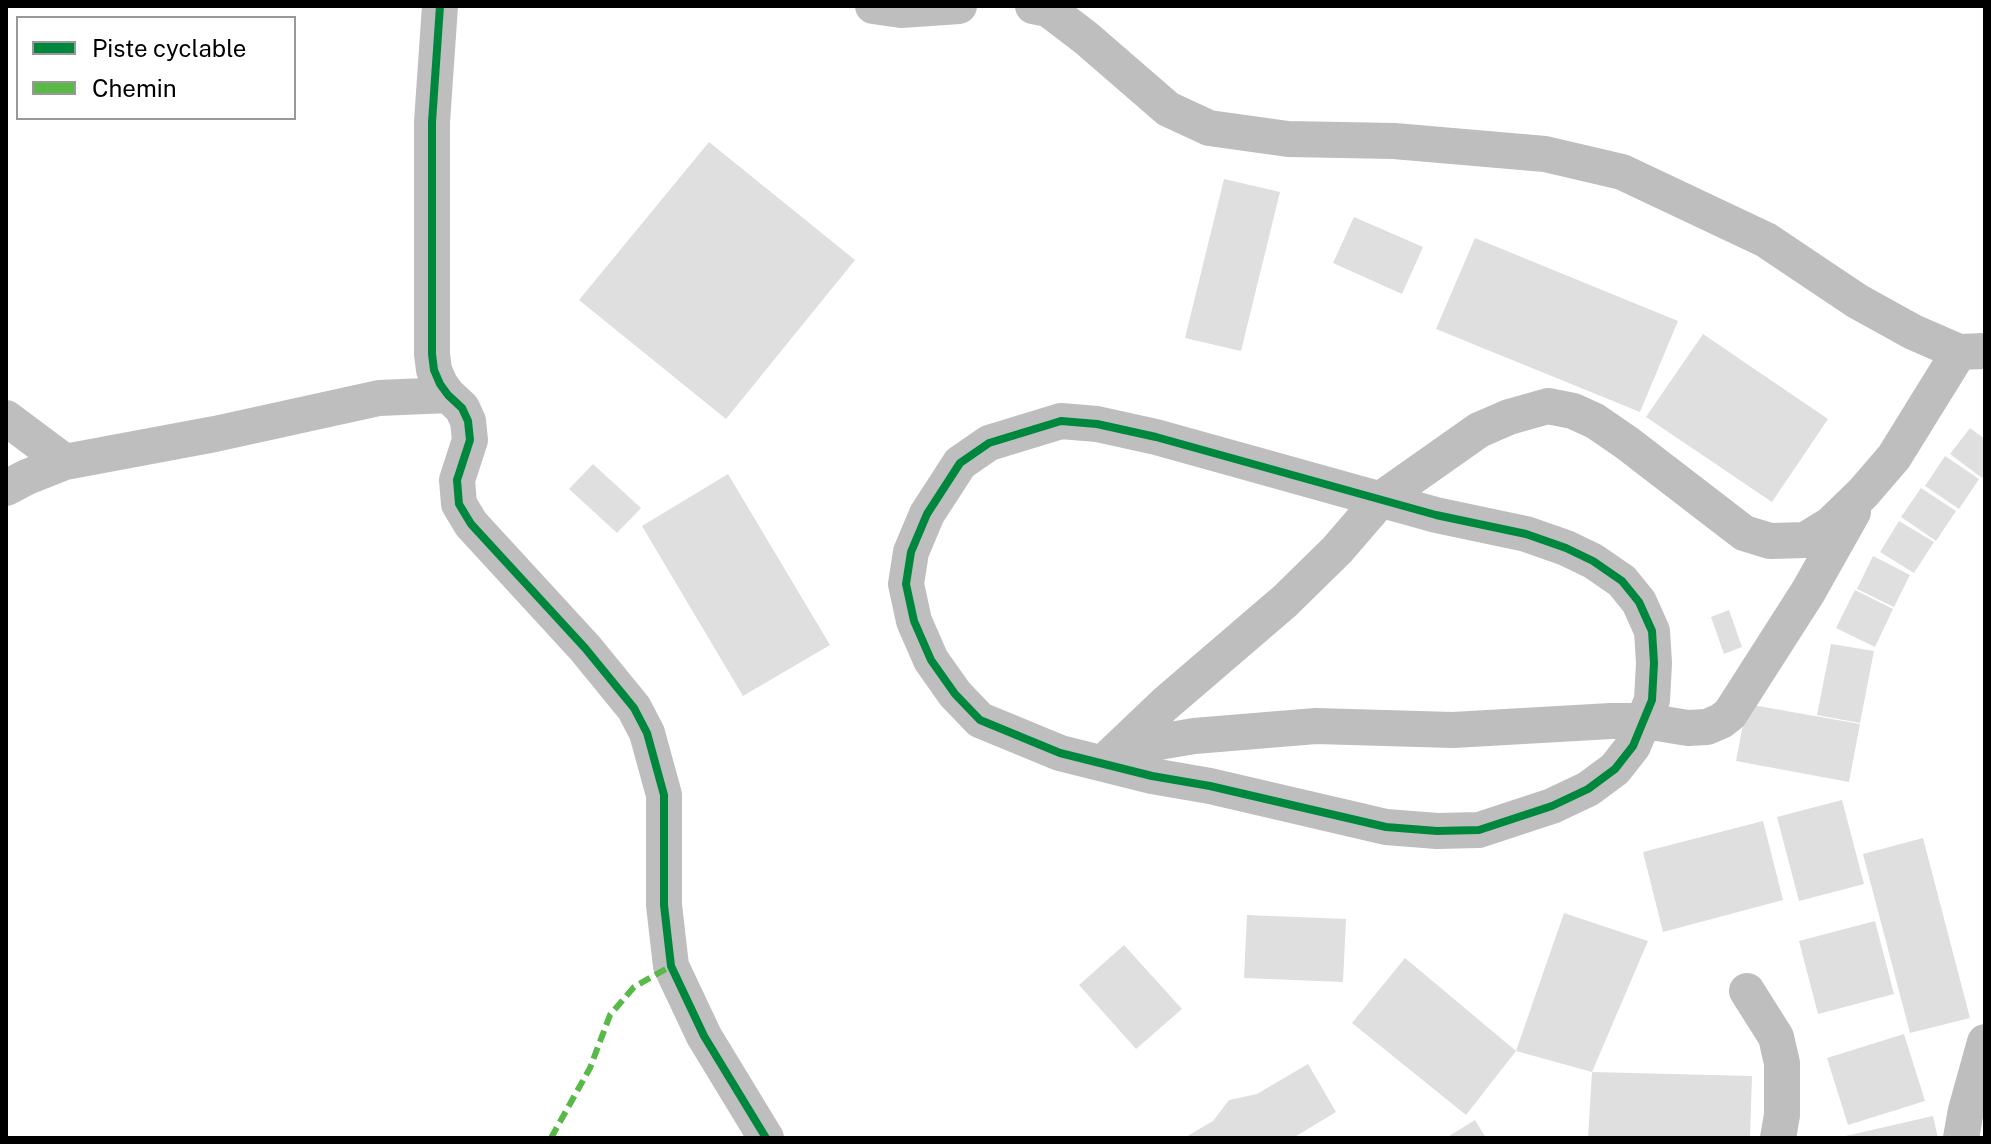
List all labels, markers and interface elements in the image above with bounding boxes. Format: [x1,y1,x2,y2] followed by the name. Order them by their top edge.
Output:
[16,16,296,120] legend
[92,34,246,62] text: Piste cyclable
[92,74,177,102] text: Chemin

